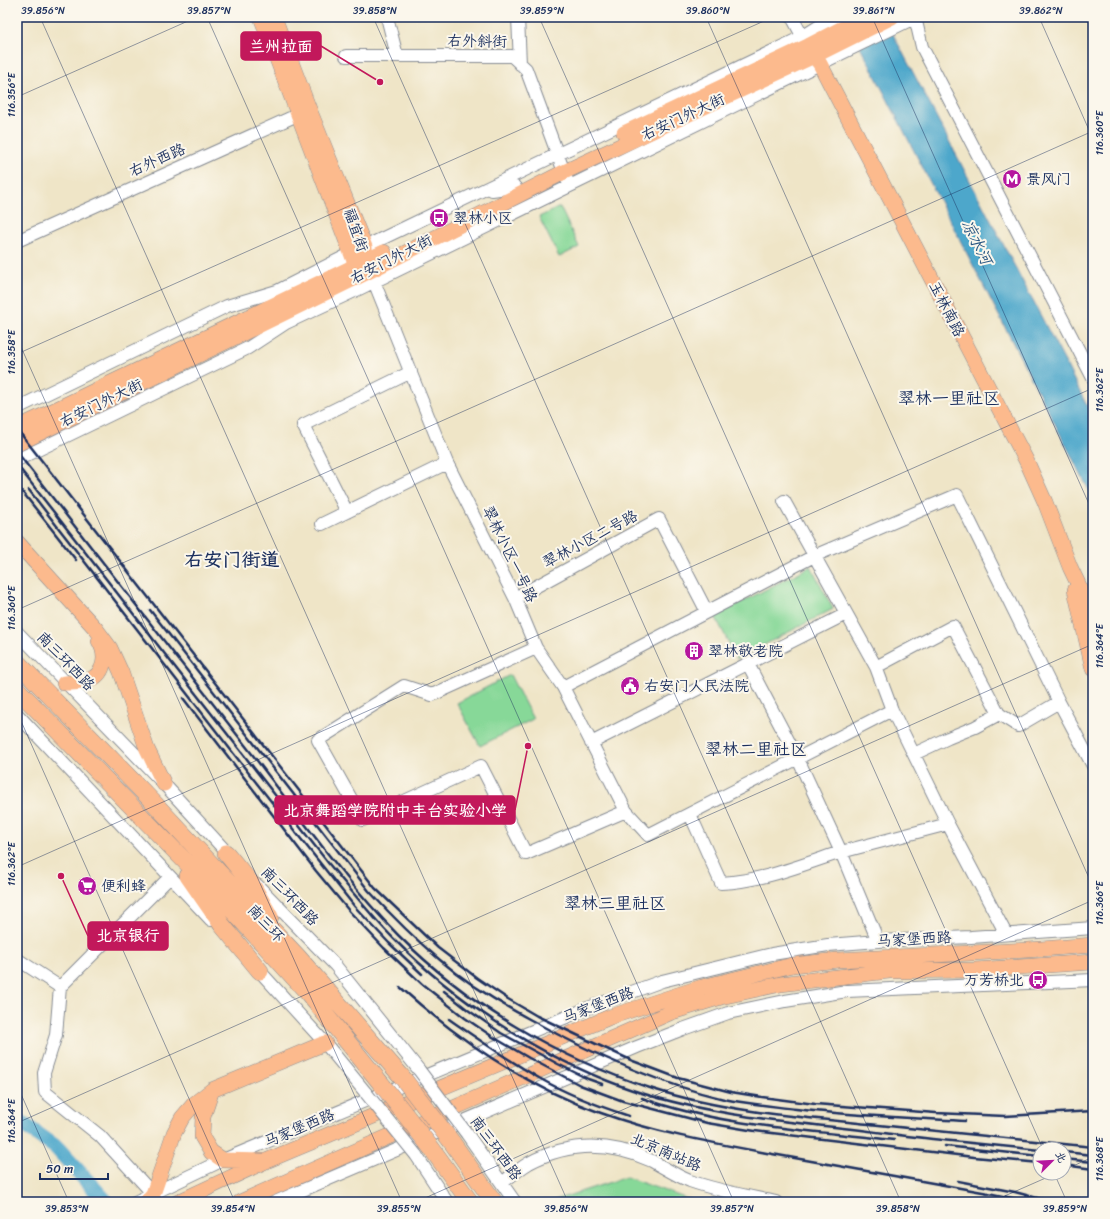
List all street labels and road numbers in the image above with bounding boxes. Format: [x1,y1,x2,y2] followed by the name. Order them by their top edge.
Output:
[447,27,507,55] street label: 右外斜街
[637,86,729,148] street label: 右安门外大街
[124,136,190,184] street label: 右外西路
[336,204,376,256] street label: 福宜街
[345,227,437,291] street label: 右安门外大街
[922,276,972,342] street label: 玉林南路
[55,372,147,434] street label: 右安门外大街
[475,501,545,607] street label: 翠林小区一号路
[538,503,642,575] street label: 翠林小区二号路
[31,625,101,697] street label: 南三环西路
[257,863,323,929] street label: 南三环西路
[244,900,288,946] street label: 南三环
[876,924,952,954] street label: 马家堡西路
[558,979,638,1031] street label: 马家堡西路
[259,1101,339,1155] street label: 马家堡西路
[463,1110,529,1186] street label: 南三环西路
[626,1125,706,1179] street label: 北京南站路

